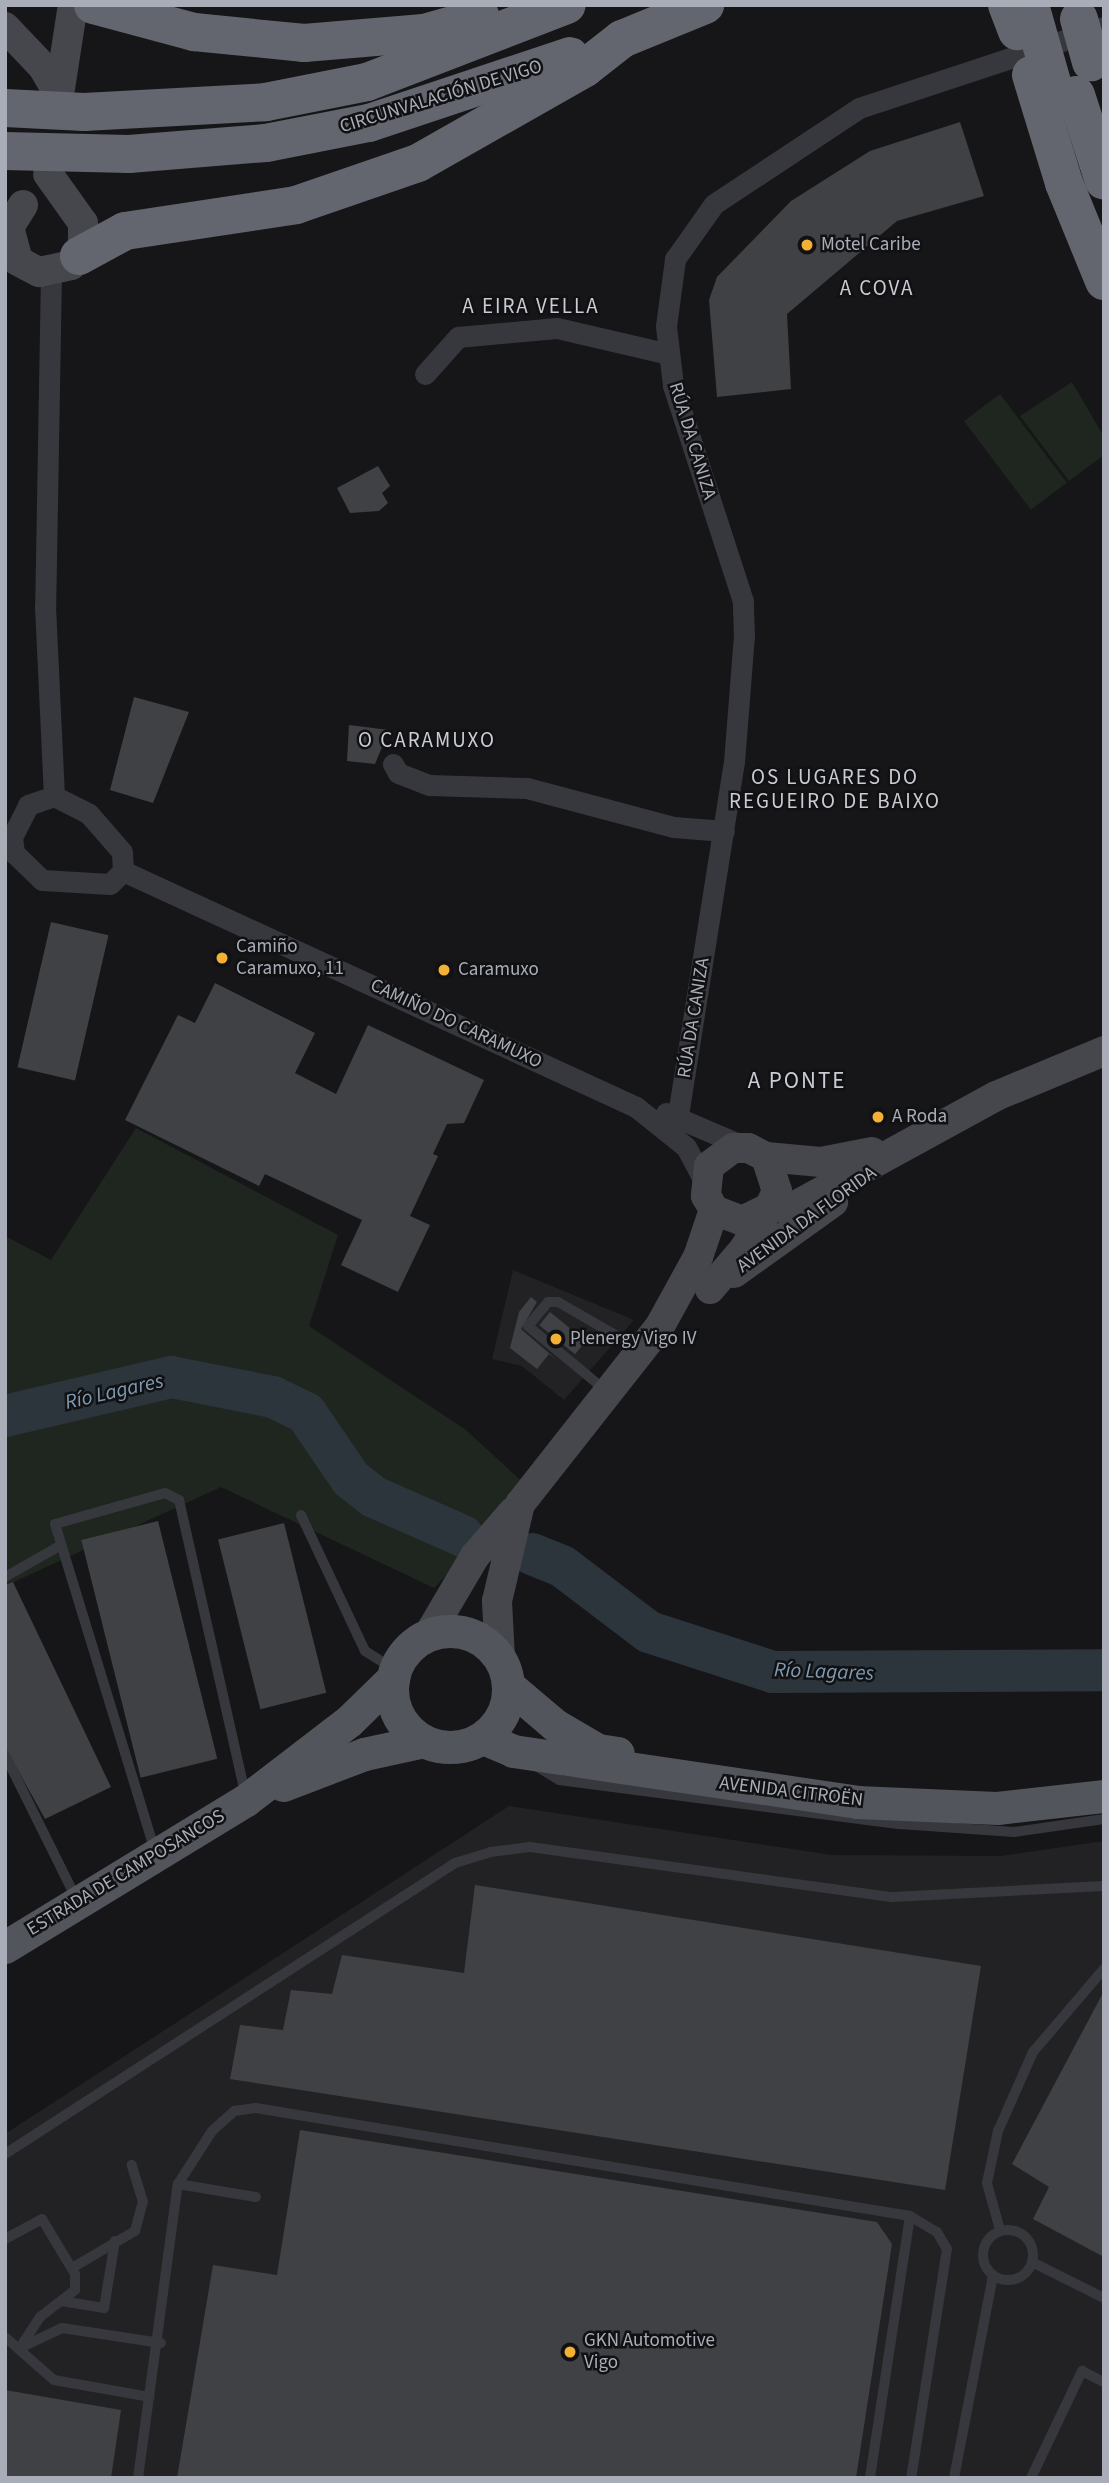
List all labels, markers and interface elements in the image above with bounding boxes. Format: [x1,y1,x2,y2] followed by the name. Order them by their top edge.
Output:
[337,55,545,139] street label: CIRCUNVALACIÓN DE VIGO
[821,234,921,256] place label: Motel Caribe
[799,237,815,253] marker: Motel Caribe
[840,275,914,301] district label: A COVA
[464,293,598,319] district label: A EIRA VELLA
[663,380,721,502] street label: RÚA DA CANIZA
[359,727,495,753] district label: O CARAMUXO
[731,764,939,814] district label: OS LUGARES DO REGUEIRO DE BAIXO
[236,936,344,980] place label: Camiño Caramuxo, 11
[214,950,230,966] marker: Camiño Caramuxo, 11
[673,956,715,1080] street label: RÚA DA CANIZA
[458,959,539,981] place label: Caramuxo
[436,962,452,978] marker: Caramuxo
[366,974,546,1074] street label: CAMIÑO DO CARAMUXO
[749,1067,845,1095] district label: A PONTE
[892,1106,947,1128] place label: A Roda
[870,1109,886,1125] marker: A Roda
[733,1162,881,1278] street label: AVENIDA DA FLORIDA
[570,1328,696,1350] place label: Plenergy Vigo IV
[548,1331,564,1347] marker: Plenergy Vigo IV
[62,1367,166,1415] water label: Río Lagares
[774,1657,874,1685] water label: Río Lagares
[718,1772,864,1812] street label: AVENIDA CITROËN
[23,1805,229,1941] street label: ESTRADA DE CAMPOSANCOS
[584,2330,715,2374] place label: GKN Automotive Vigo
[562,2344,578,2360] marker: GKN Automotive Vigo

